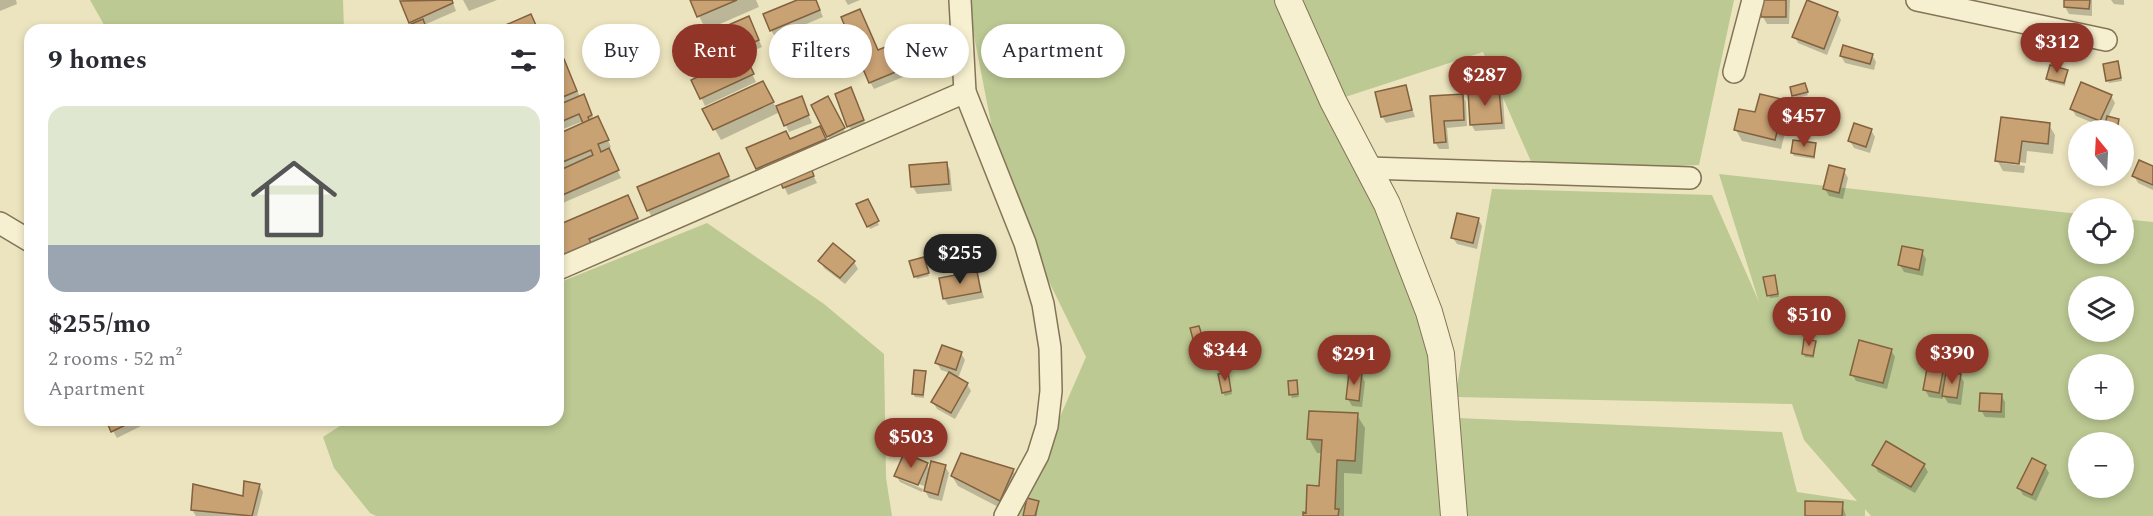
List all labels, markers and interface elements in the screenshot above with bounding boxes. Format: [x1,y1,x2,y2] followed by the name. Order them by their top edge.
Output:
[2021,23,2093,74] pin: $312
[582,24,660,78] chip: Buy
[672,24,757,78] chip: Rent
[769,24,872,78] chip: Filters
[884,24,969,78] chip: New
[981,24,1125,78] chip: Apartment
[2035,27,2079,57] text: $312
[48,40,147,80] text: 9 homes
[507,44,540,77] icon: filters
[1449,56,1521,107] pin: $287
[1463,60,1507,90] text: $287
[1768,97,1840,148] pin: $457
[1782,101,1826,131] text: $457
[2068,120,2134,186] north arrow
[2068,120,2134,498] map controls
[240,145,348,253] icon: home
[2068,198,2134,264] button: locate
[924,234,996,285] pin: $255
[938,238,982,268] text: $255
[2068,276,2134,342] button: layers
[1773,296,1845,347] pin: $510
[1787,300,1831,330] text: $510
[48,304,151,344] text: $255/mo
[1189,331,1261,382] pin: $344
[1916,334,1988,385] pin: $390
[1203,335,1247,365] text: $344
[1318,335,1390,386] pin: $291
[1930,338,1974,368] text: $390
[1332,339,1376,369] text: $291
[48,344,182,374] text: 2 rooms · 52 m²
[2068,354,2134,420] button: +
[48,374,145,404] text: Apartment
[875,418,947,469] pin: $503
[889,422,933,452] text: $503
[2068,432,2134,498] button: −

